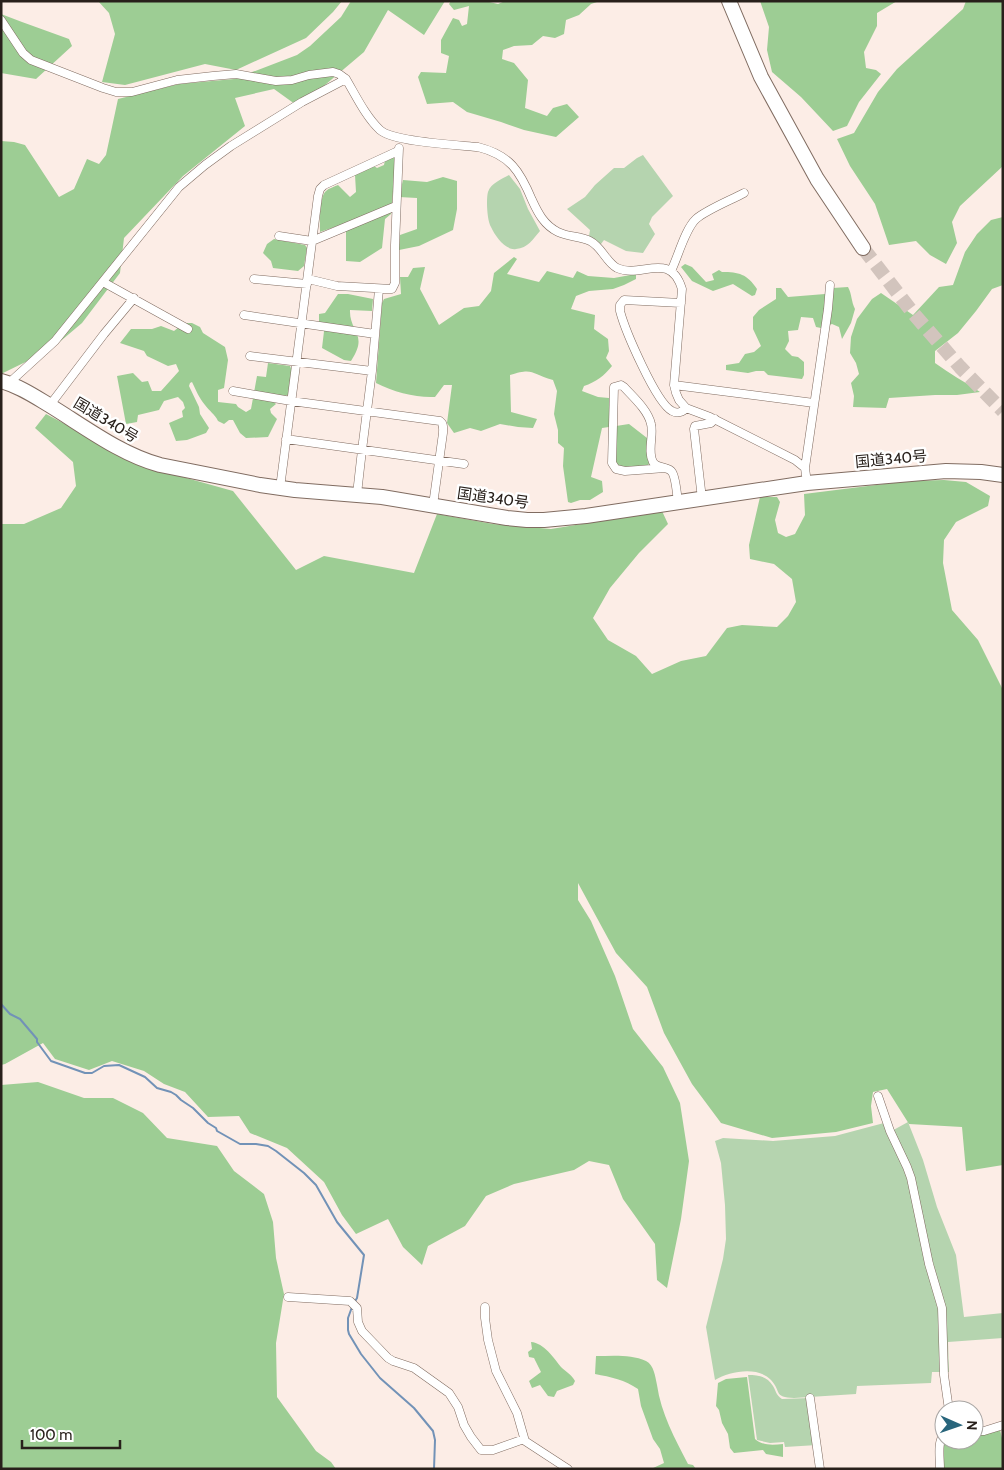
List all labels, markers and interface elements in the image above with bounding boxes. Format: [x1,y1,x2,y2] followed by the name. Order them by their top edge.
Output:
[70,394,142,446] street label: 国道340号
[854,447,928,471] street label: 国道340号
[456,484,530,512] street label: 国道340号
[934,1400,984,1450] north arrow
[22,1418,120,1450] scale bar
[963,1420,981,1431] text: N
[30,1426,72,1444] text: 100 m

